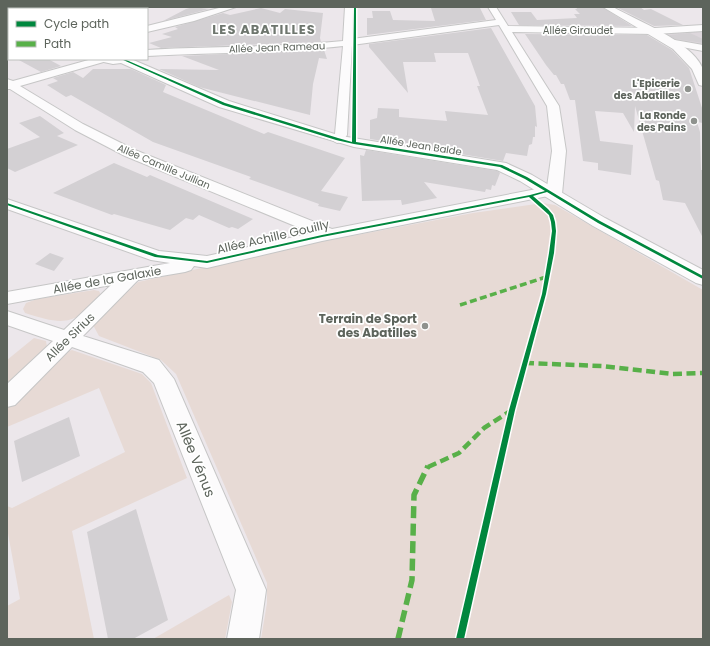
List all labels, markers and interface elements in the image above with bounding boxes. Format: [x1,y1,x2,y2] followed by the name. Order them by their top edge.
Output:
[8,8,148,60] legend
[44,15,109,32] text: Cycle path
[212,20,316,39] district label: LES ABATILLES
[543,23,614,38] street label: Allée Giraudet
[44,35,71,52] text: Path
[229,38,326,57] street label: Allée Jean Rameau
[614,76,680,103] place label: L'Epicerie des Abatilles
[683,84,693,94] marker: L'Epicerie des Abatilles
[637,108,686,135] place label: La Ronde des Pains
[689,116,699,126] marker: La Ronde des Pains
[379,132,463,159] street label: Allée Jean Balde
[115,140,213,193] street label: Allée Camille Jullian
[215,215,331,258] street label: Allée Achille Gouilly
[51,262,162,297] street label: Allée de la Galaxie
[41,308,98,365] street label: Allée Sirius
[319,310,417,341] place label: Terrain de Sport des Abatilles
[420,321,430,331] marker: Terrain de Sport des Abatilles
[172,418,220,500] street label: Allée Vénus

